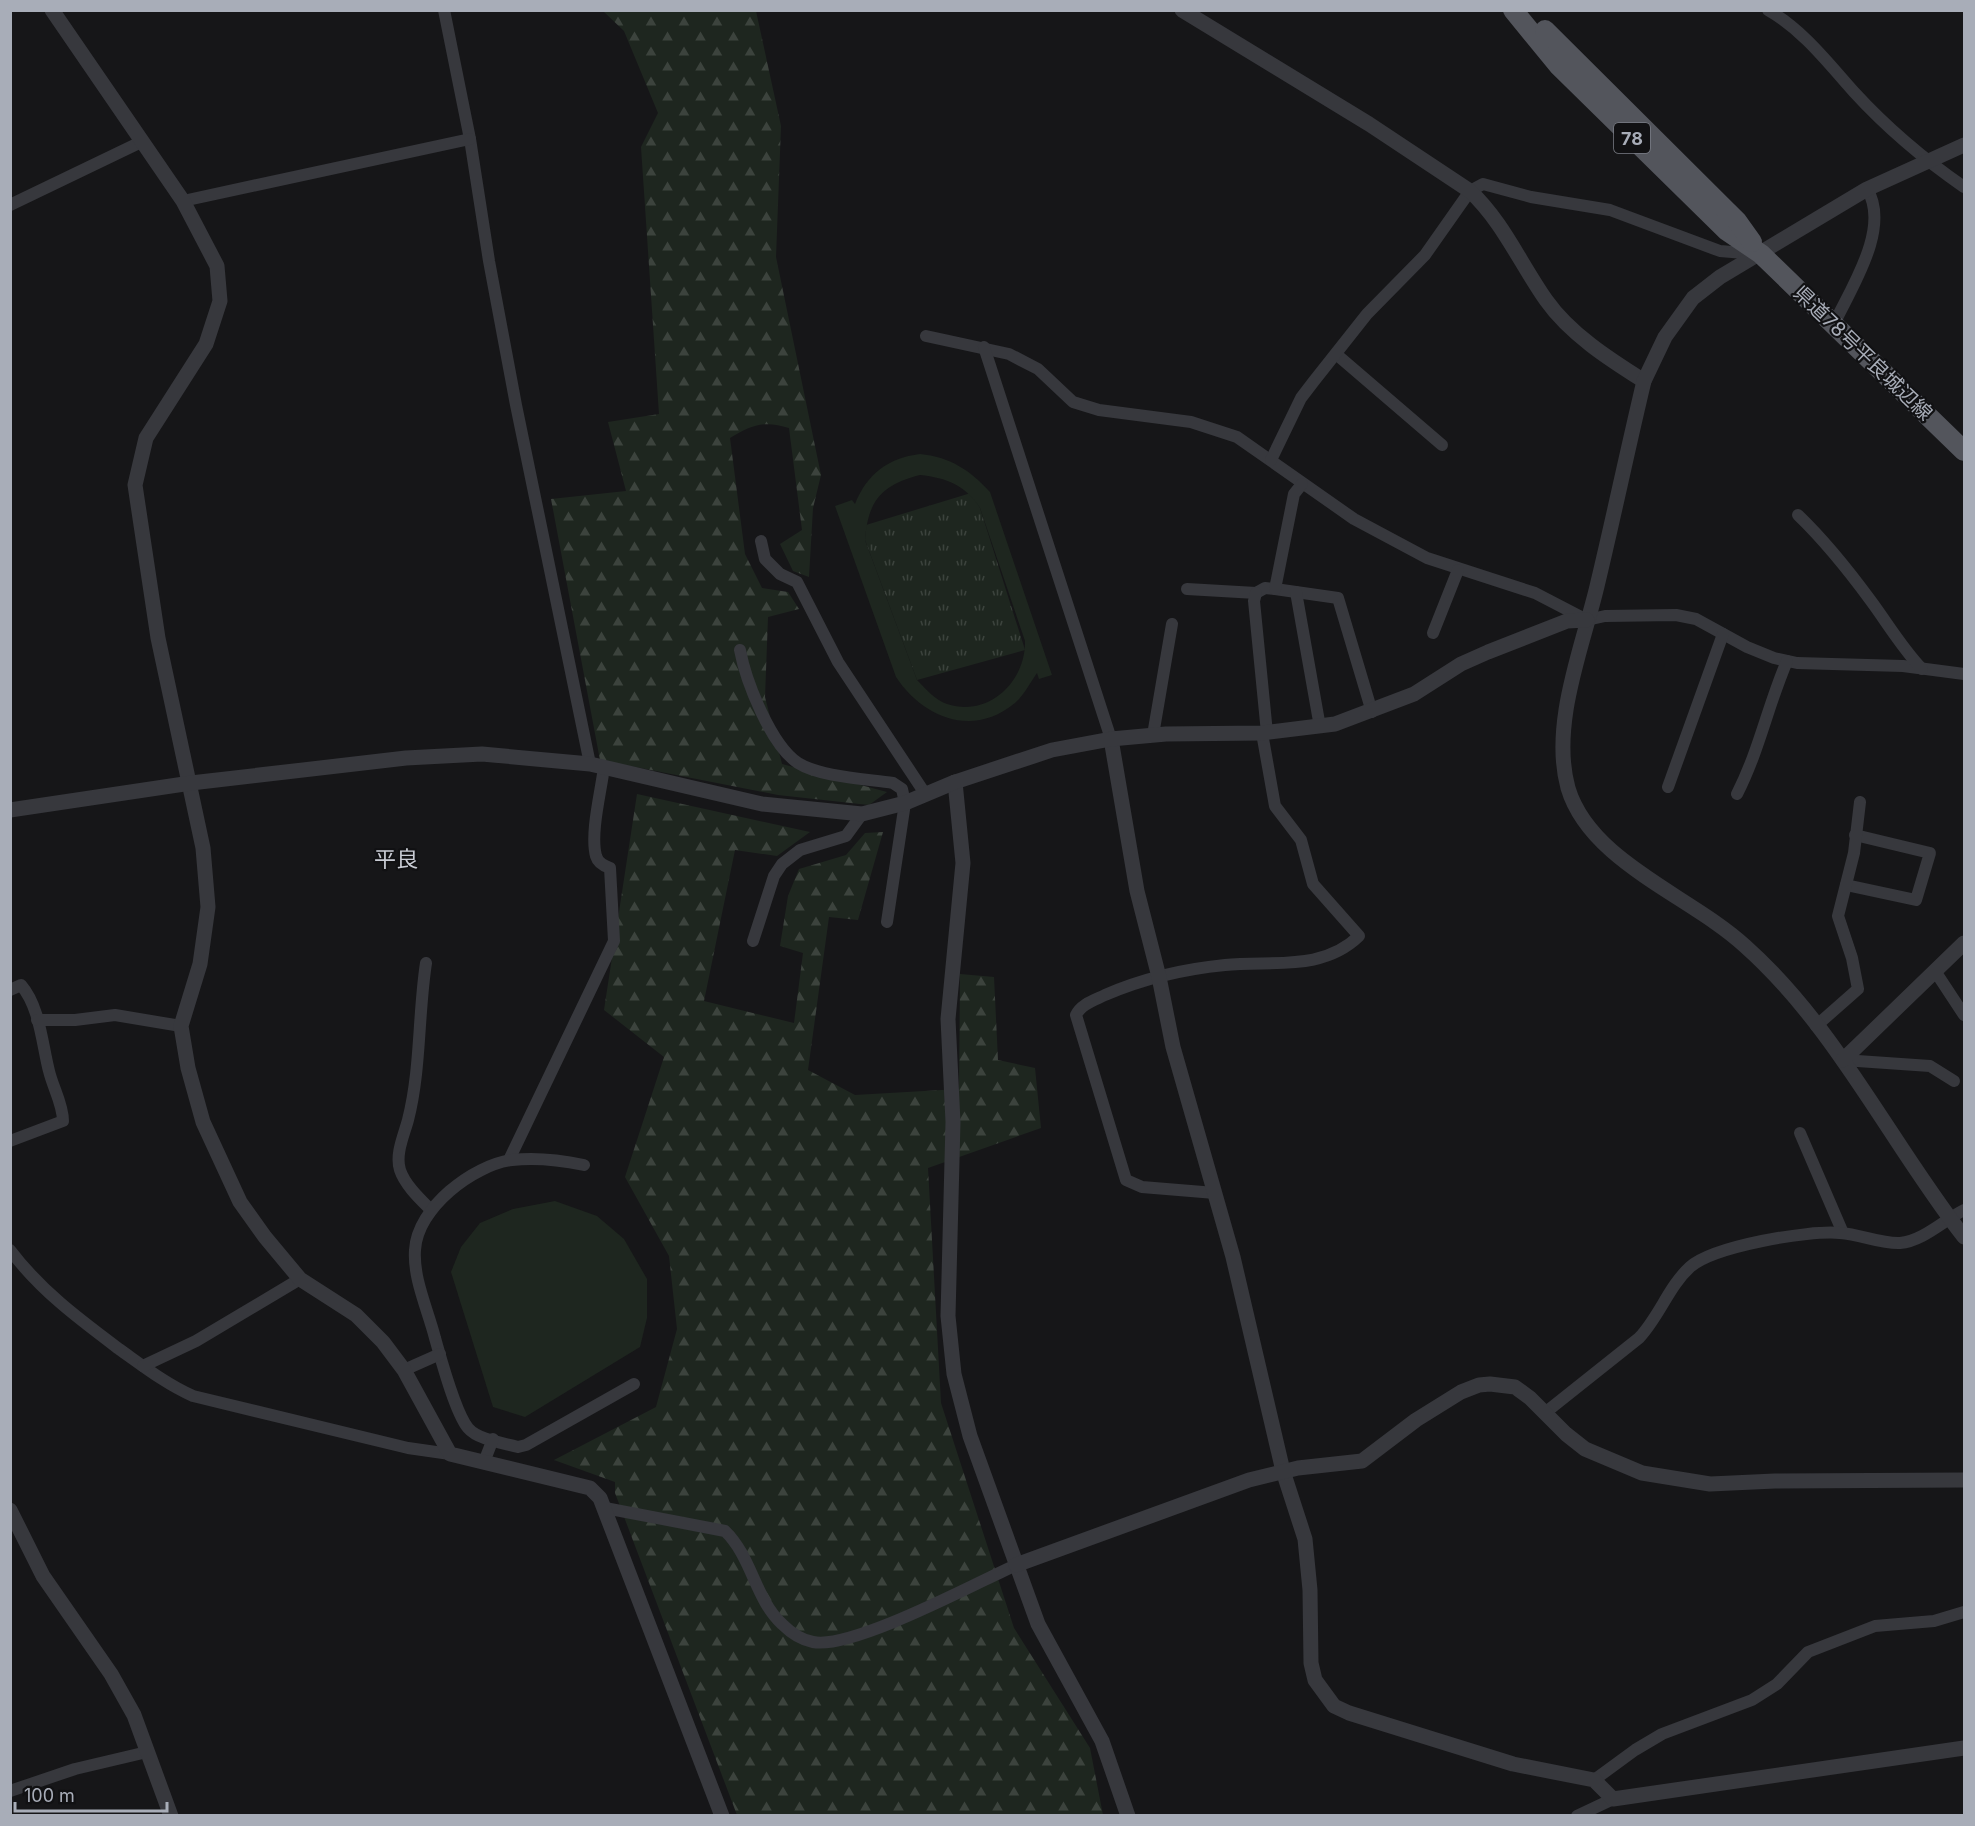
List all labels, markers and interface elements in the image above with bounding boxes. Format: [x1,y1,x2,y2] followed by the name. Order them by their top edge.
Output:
[1614,123,1650,153] road number: 78
[1789,281,1937,425] street label: 県道78号平良城辺線
[374,846,418,872] district label: 平良
[15,1775,166,1813] scale bar
[24,1785,75,1806] text: 100 m

